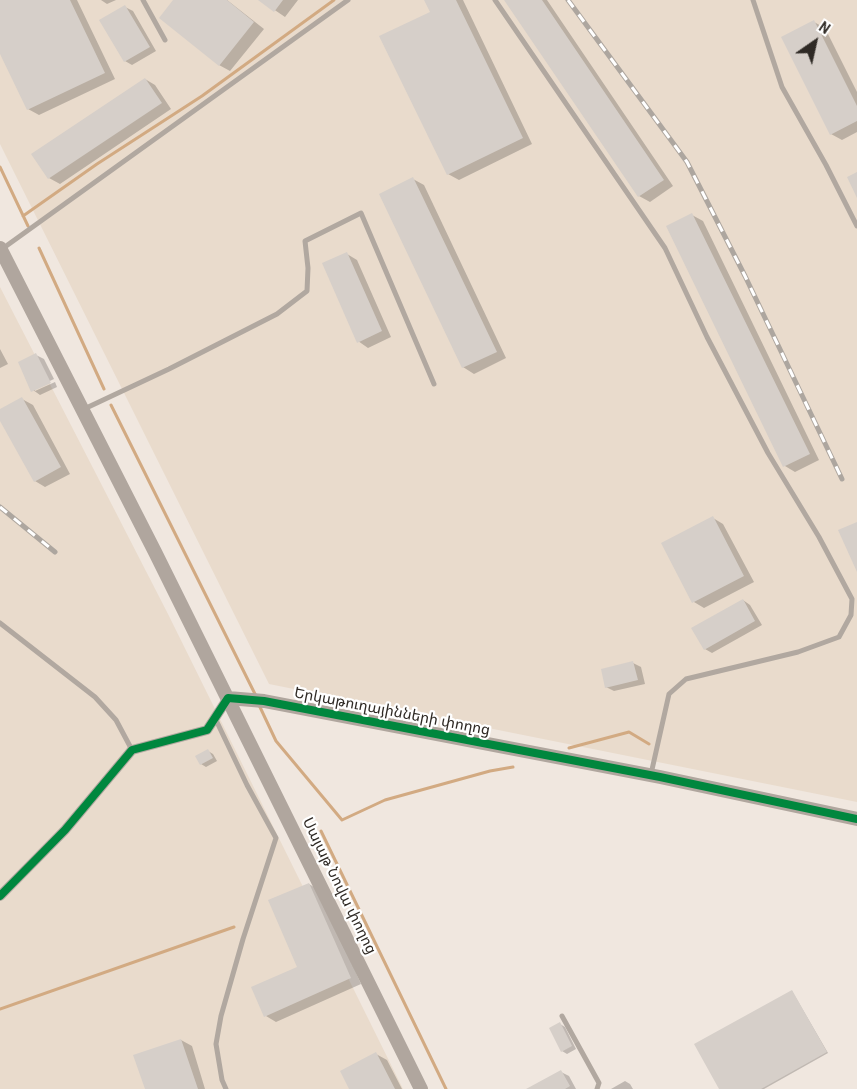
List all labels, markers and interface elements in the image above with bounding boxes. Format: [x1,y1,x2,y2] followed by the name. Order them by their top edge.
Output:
[785,12,845,72] north arrow
[815,15,835,39] text: N
[293,684,491,740] street label: Երկաթուղայինների փողոց
[298,815,380,957] street label: Սայաթ Նովա փողոց

